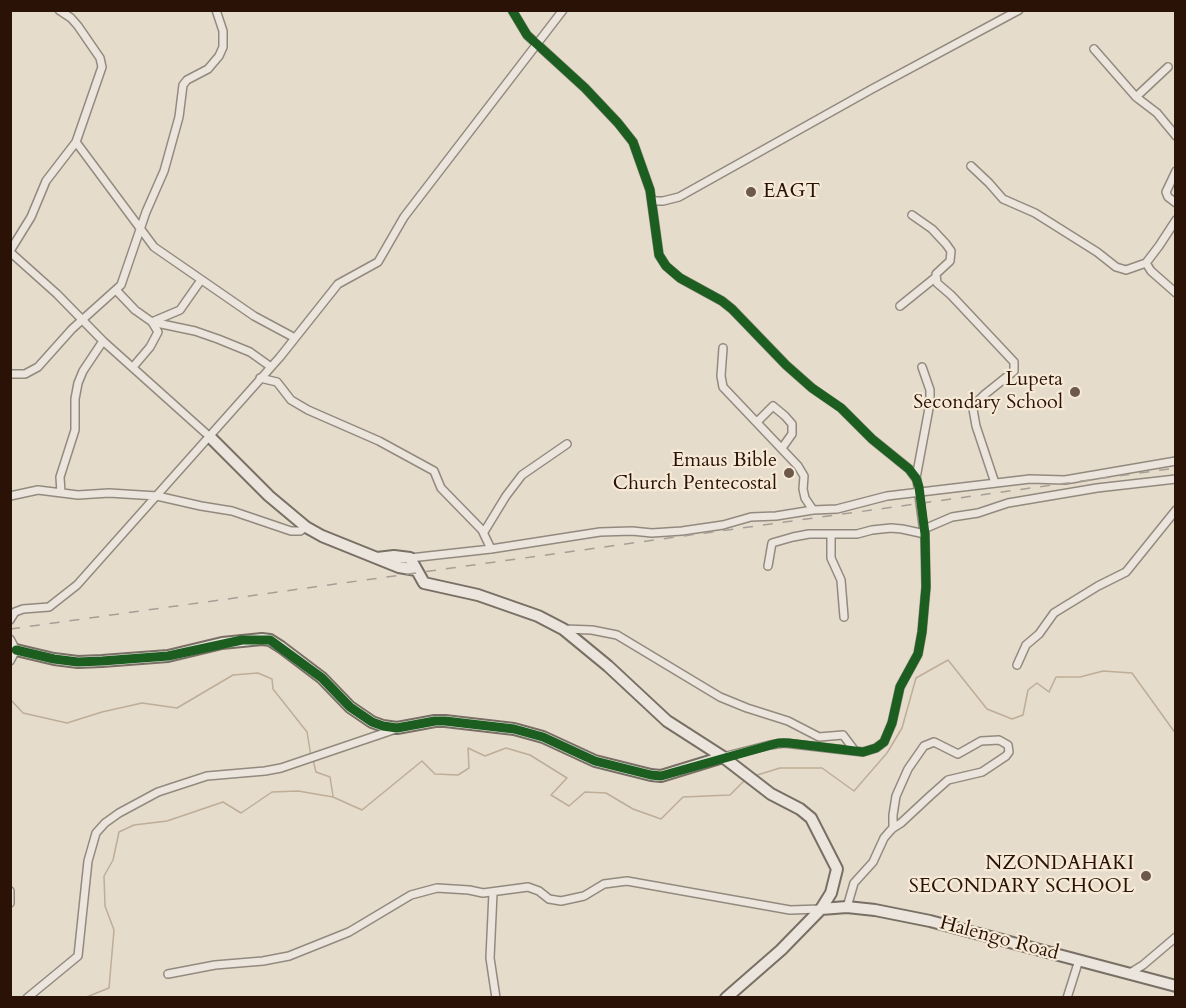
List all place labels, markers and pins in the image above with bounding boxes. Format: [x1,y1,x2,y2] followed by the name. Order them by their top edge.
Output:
[763,180,820,204] place label: EAGT
[744,185,758,199] marker: EAGT
[913,368,1063,415] place label: Lupeta Secondary School
[1068,385,1082,399] marker: Lupeta Secondary School
[613,449,777,496] place label: Emaus Bible Church Pentecostal
[782,466,796,480] marker: Emaus Bible Church Pentecostal
[909,852,1134,899] place label: NZONDAHAKI SECONDARY SCHOOL
[1139,869,1153,883] marker: NZONDAHAKI SECONDARY SCHOOL

